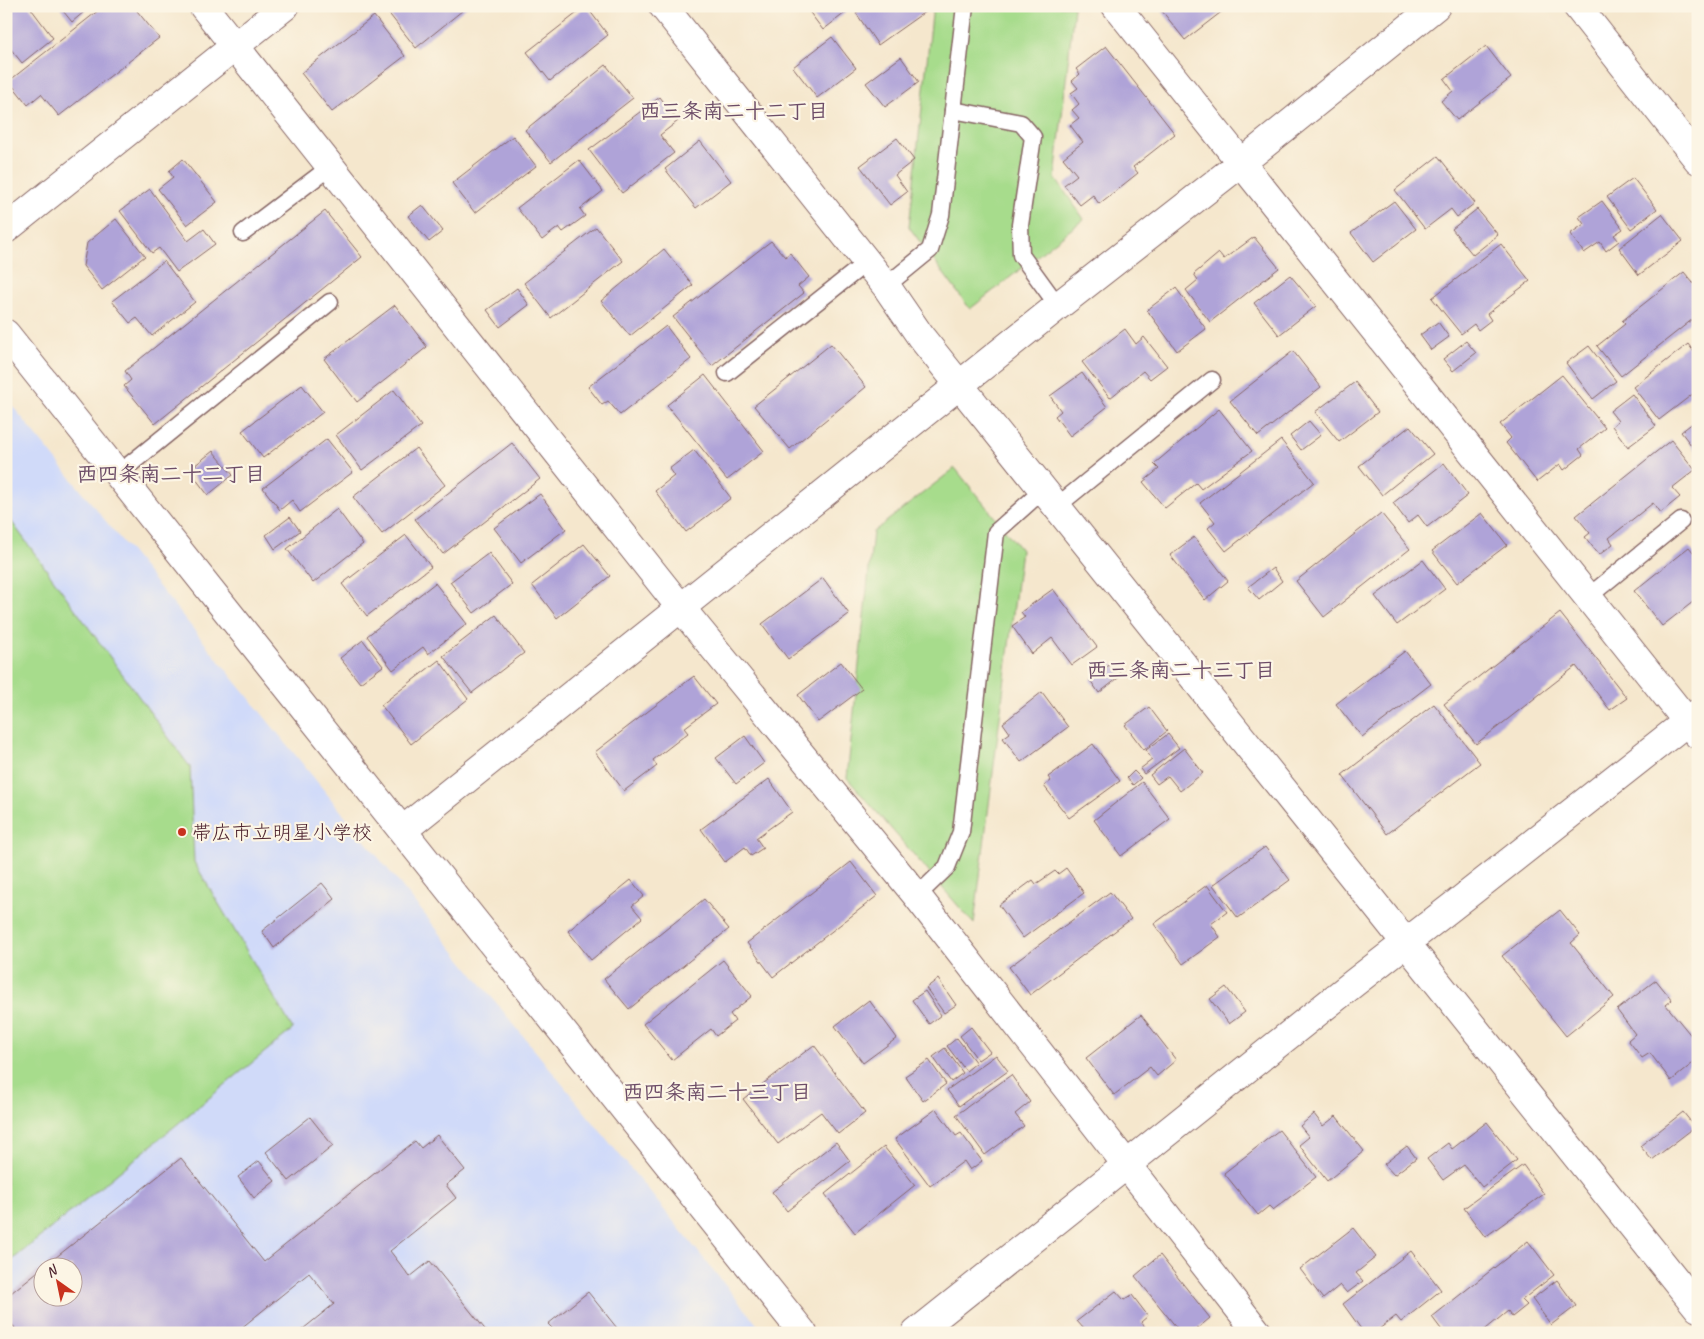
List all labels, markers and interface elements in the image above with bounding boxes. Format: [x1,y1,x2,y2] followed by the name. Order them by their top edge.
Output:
[640,98,829,124] district label: 西三条南二十二丁目
[77,461,266,487] district label: 西四条南二十二丁目
[1087,657,1276,683] district label: 西三条南二十三丁目
[192,820,372,845] place label: 帯広市立明星小学校
[176,826,188,838] marker: 帯広市立明星小学校
[623,1079,812,1105] district label: 西四条南二十三丁目
[32,1256,82,1306] north arrow
[43,1261,61,1281] text: N

